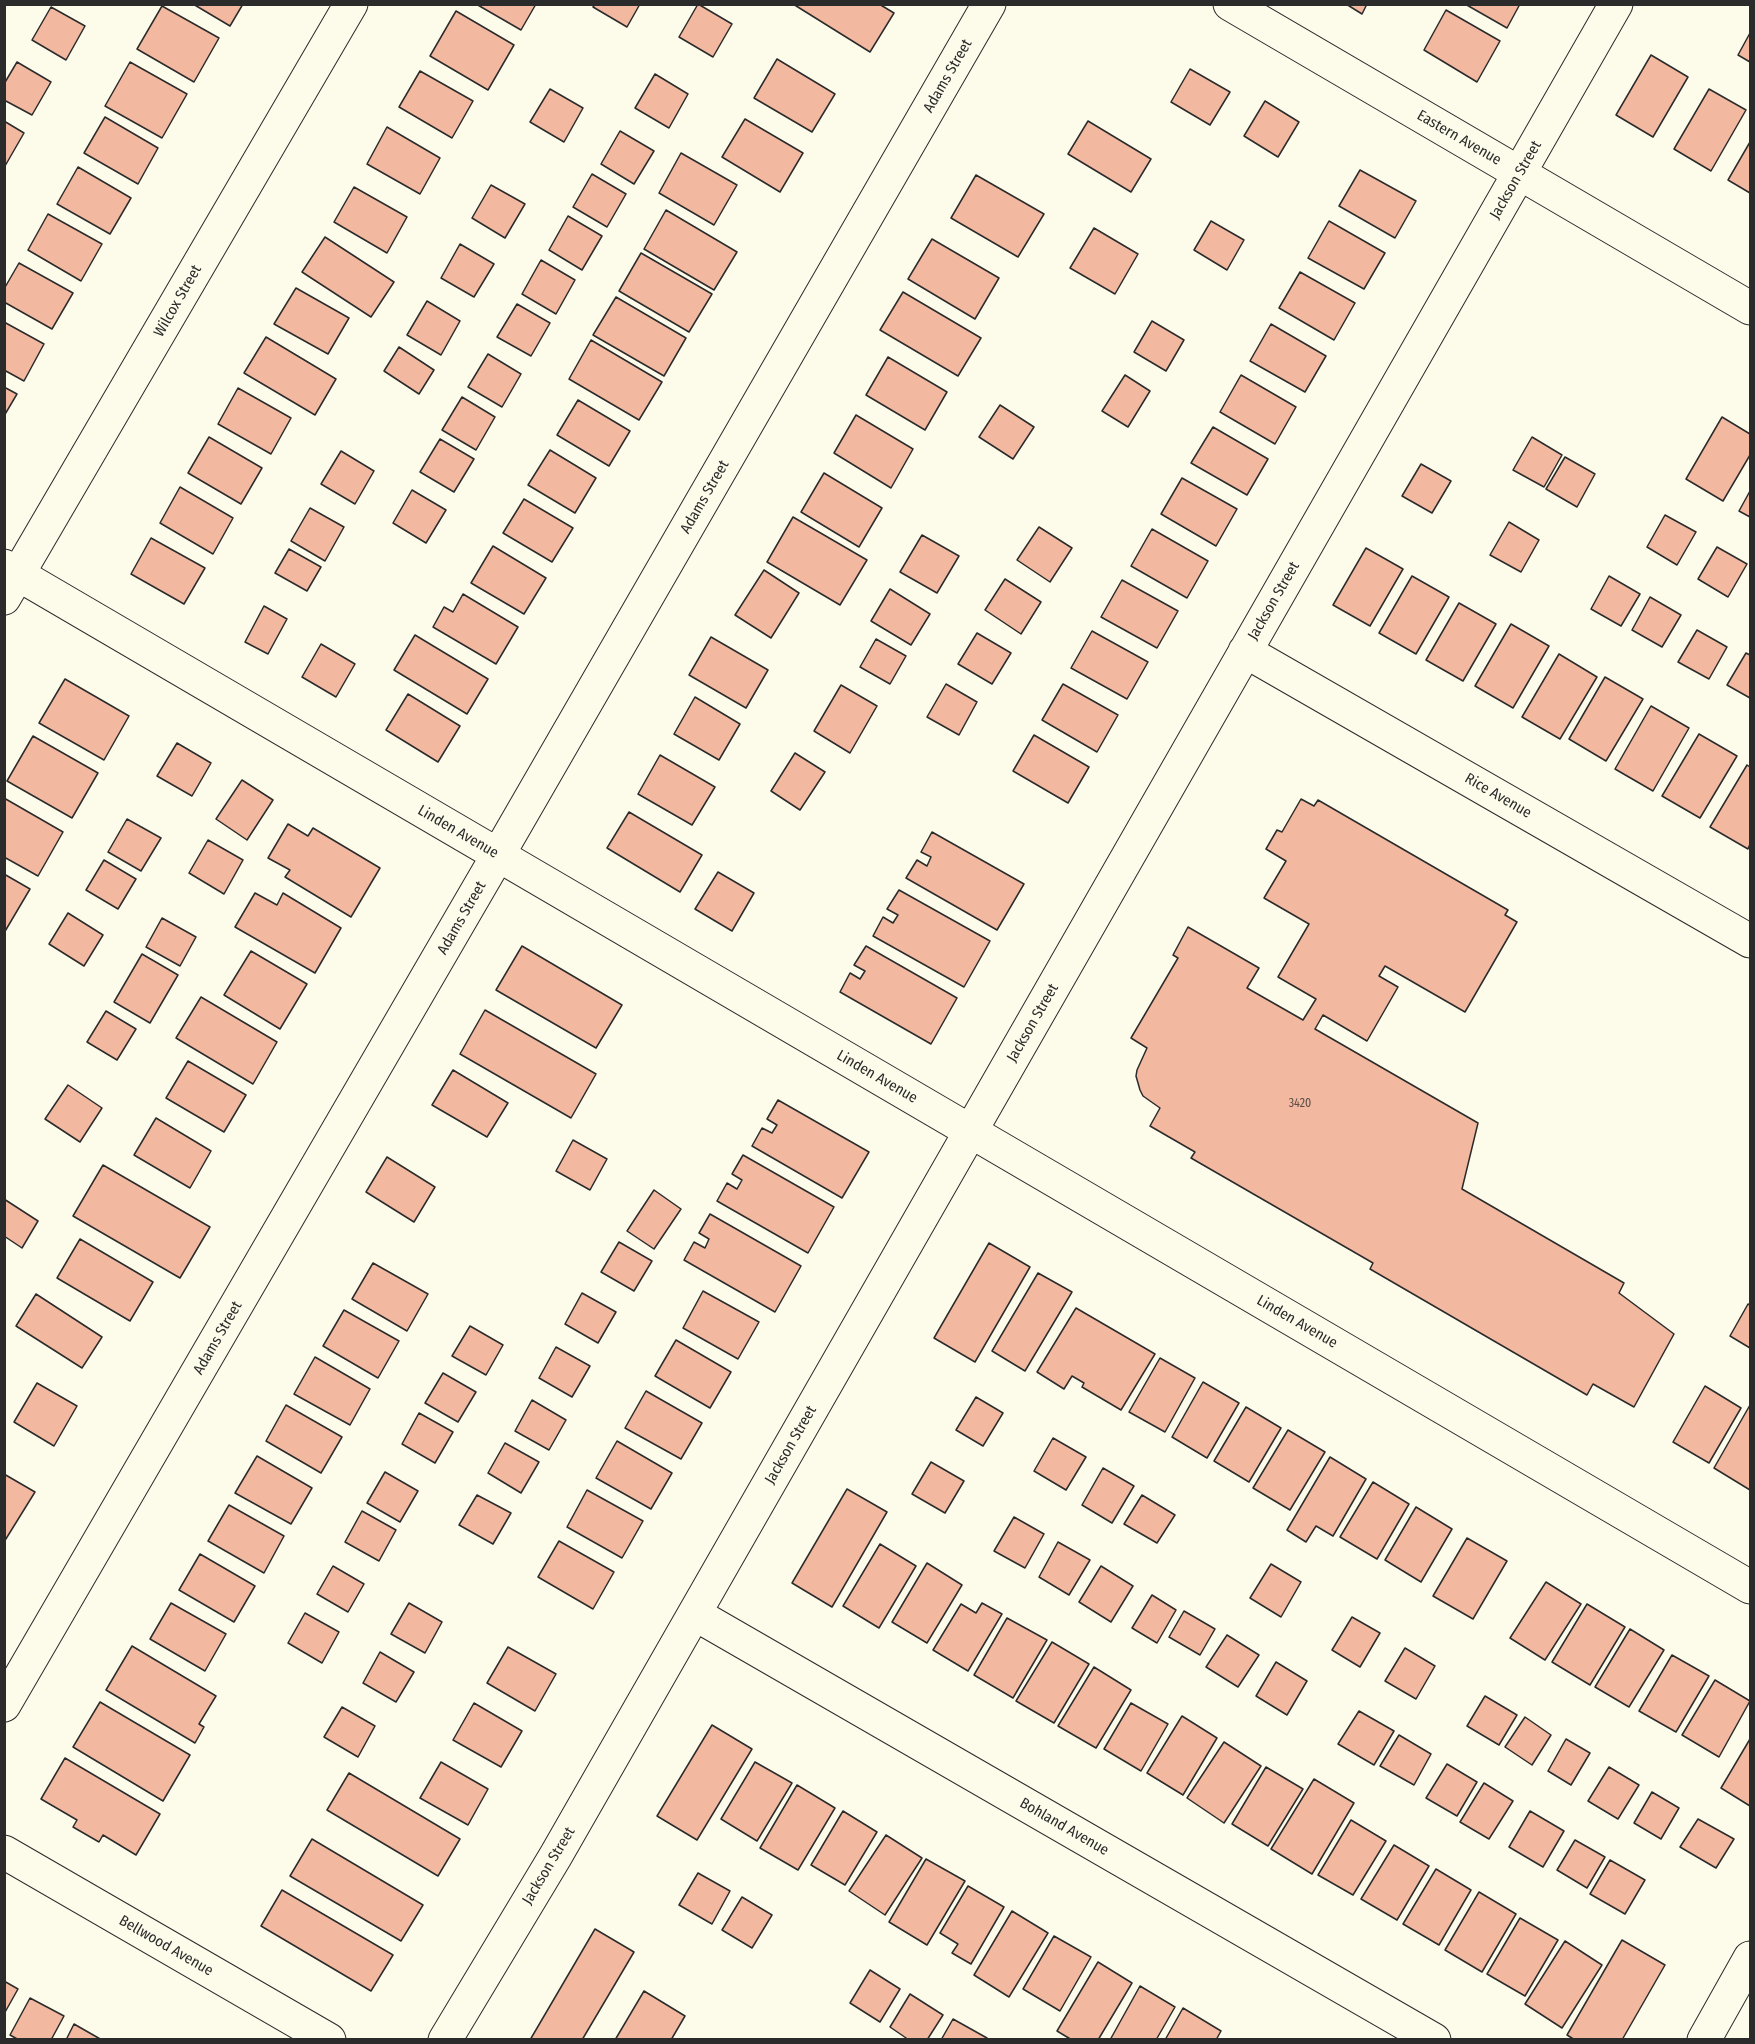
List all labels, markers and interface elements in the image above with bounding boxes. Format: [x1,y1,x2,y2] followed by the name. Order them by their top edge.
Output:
[920,36,976,116] street label: Adams Street
[1414,107,1504,169] street label: Eastern Avenue
[1486,138,1546,222] street label: Jackson Street
[150,262,206,340] street label: Wilcox Street
[677,457,733,537] street label: Adams Street
[1244,559,1304,643] street label: Jackson Street
[1461,770,1535,822] street label: Rice Avenue
[414,802,502,862] street label: Linden Avenue
[434,878,490,958] street label: Adams Street
[1003,981,1063,1065] street label: Jackson Street
[833,1047,921,1107] street label: Linden Avenue
[1289,1097,1311,1111] house number: 3420
[1253,1292,1341,1352] street label: Linden Avenue
[190,1298,246,1378] street label: Adams Street
[761,1403,821,1487] street label: Jackson Street
[1016,1794,1112,1860] street label: Bohland Avenue
[519,1824,579,1908] street label: Jackson Street
[116,1912,216,1980] street label: Bellwood Avenue

